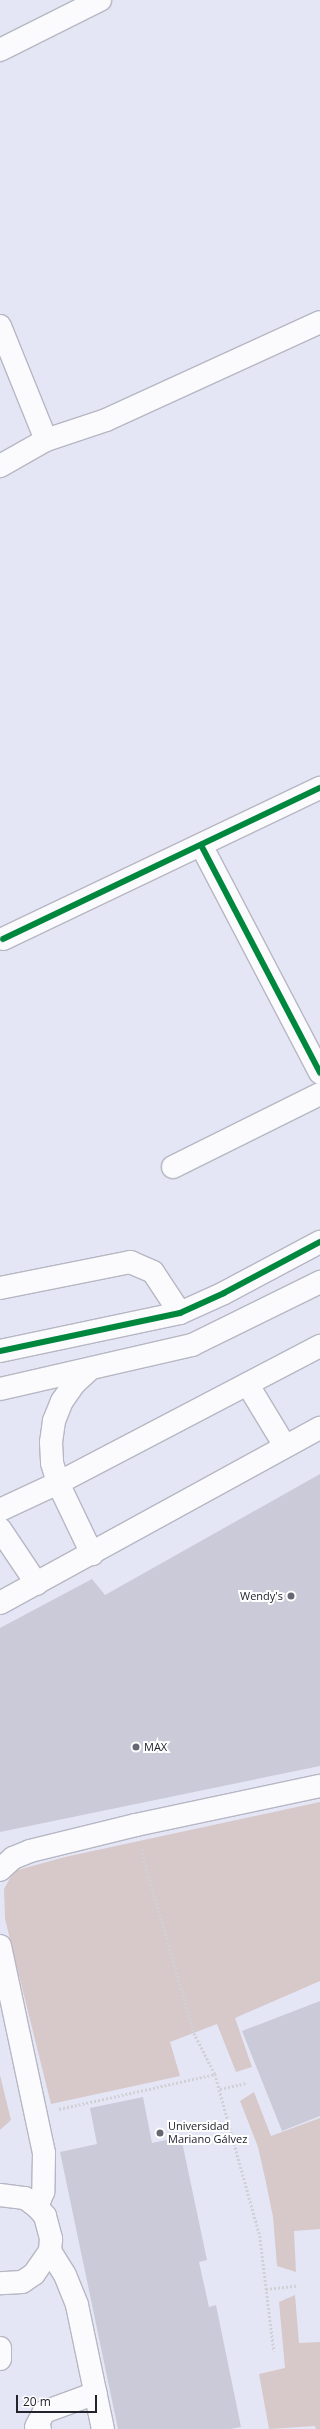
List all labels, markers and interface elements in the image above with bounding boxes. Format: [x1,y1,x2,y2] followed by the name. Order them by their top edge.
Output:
[240,1589,283,1603] place label: Wendy's
[286,1591,296,1601] marker: Wendy's
[144,1740,167,1754] place label: MAX
[131,1742,141,1752] marker: MAX
[168,2120,247,2146] place label: Universidad Mariano Gálvez
[155,2128,165,2138] marker: Universidad Mariano Gálvez
[18,2387,99,2413] scale bar
[23,2393,51,2410] text: 20 m

